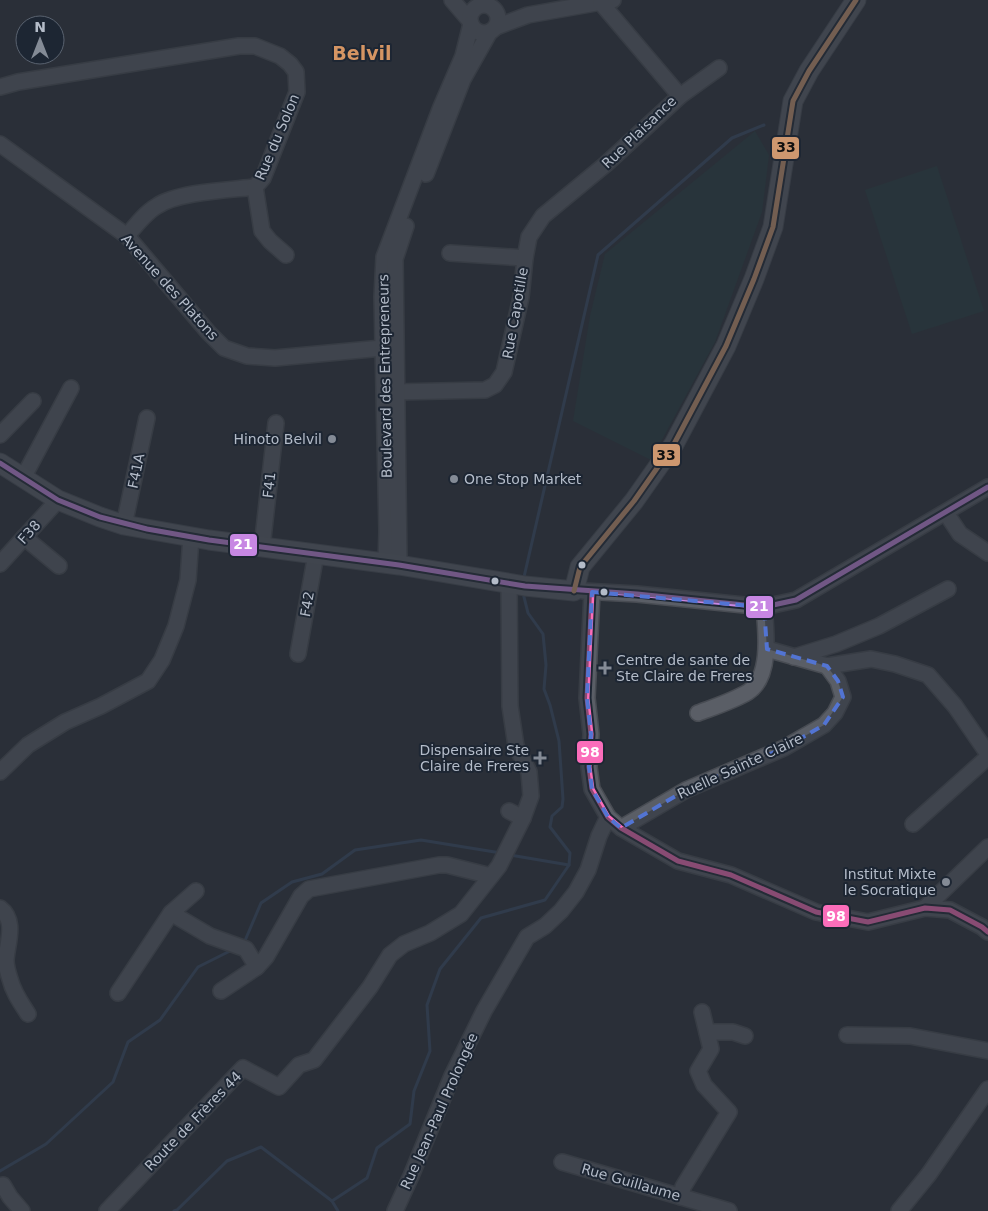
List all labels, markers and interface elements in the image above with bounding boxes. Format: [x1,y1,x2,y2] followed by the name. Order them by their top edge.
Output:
[15,15,65,65] north arrow
[34,19,46,35] text: N
[332,42,392,64] district label: Belvil
[252,92,302,182] street label: Rue du Solon
[599,93,679,171] street label: Rue Plaisance
[771,136,800,160] line badge: 33
[776,139,796,155] text: 33
[118,231,222,343] street label: Avenue des Platons
[499,266,531,360] street label: Rue Capotille
[375,274,395,478] street label: Boulevard des Entrepreneurs
[233,431,322,447] place label: Hinoto Belvil
[326,433,338,445] marker: Hinoto Belvil
[652,443,681,467] line badge: 33
[656,447,676,463] text: 33
[124,452,148,490] street label: F41A
[260,471,278,499] street label: F41
[464,471,582,487] place label: One Stop Market
[448,473,460,485] marker: One Stop Market
[14,517,44,547] street label: F38
[229,533,258,557] line badge: 21
[233,536,253,552] text: 21
[577,560,587,570] unlabelled marker
[490,576,500,586] unlabelled marker
[599,587,609,597] unlabelled marker
[297,590,317,618] street label: F42
[745,595,774,619] line badge: 21
[749,598,769,614] text: 21
[616,652,753,684] place label: Centre de sante de Ste Claire de Freres
[598,661,612,675] marker: Centre de sante de Ste Claire de Freres
[675,730,805,802] street label: Ruelle Sainte Claire
[576,740,604,764] line badge: 98
[419,742,529,774] place label: Dispensaire Ste Claire de Freres
[580,744,600,760] text: 98
[533,751,547,765] marker: Dispensaire Ste Claire de Freres
[844,866,936,898] place label: Institut Mixte le Socratique
[940,876,952,888] marker: Institut Mixte le Socratique
[822,904,850,928] line badge: 98
[826,908,846,924] text: 98
[397,1030,481,1192] street label: Rue Jean-Paul Prolongée
[141,1068,245,1174] street label: Route de Frères 44
[580,1160,682,1204] street label: Rue Guillaume

